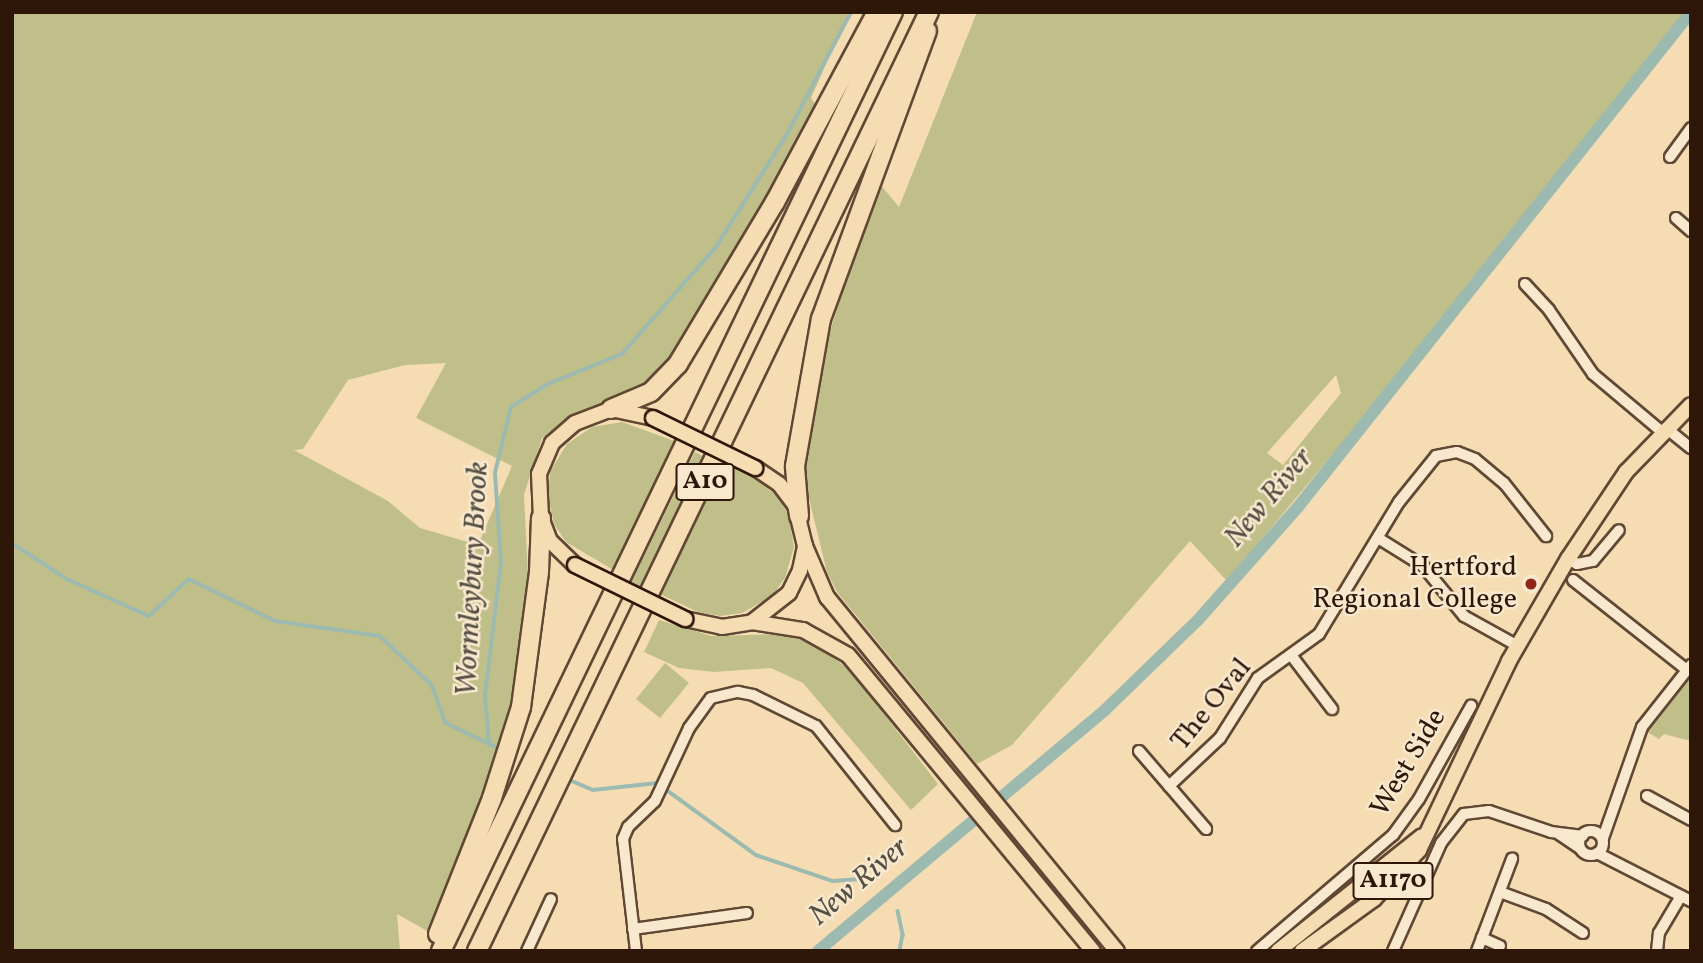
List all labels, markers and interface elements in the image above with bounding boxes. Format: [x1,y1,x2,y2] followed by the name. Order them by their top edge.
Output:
[1217,441,1321,555] water label: New River
[675,460,735,504] road number: A10
[449,461,497,697] water label: Wormleybury Brook
[1312,551,1517,617] place label: Hertford Regional College
[1523,576,1539,592] marker: Hertford Regional College
[1165,652,1259,758] street label: The Oval
[1364,703,1454,823] street label: West Side
[802,830,916,934] water label: New River
[1351,859,1435,904] road number: A1170

